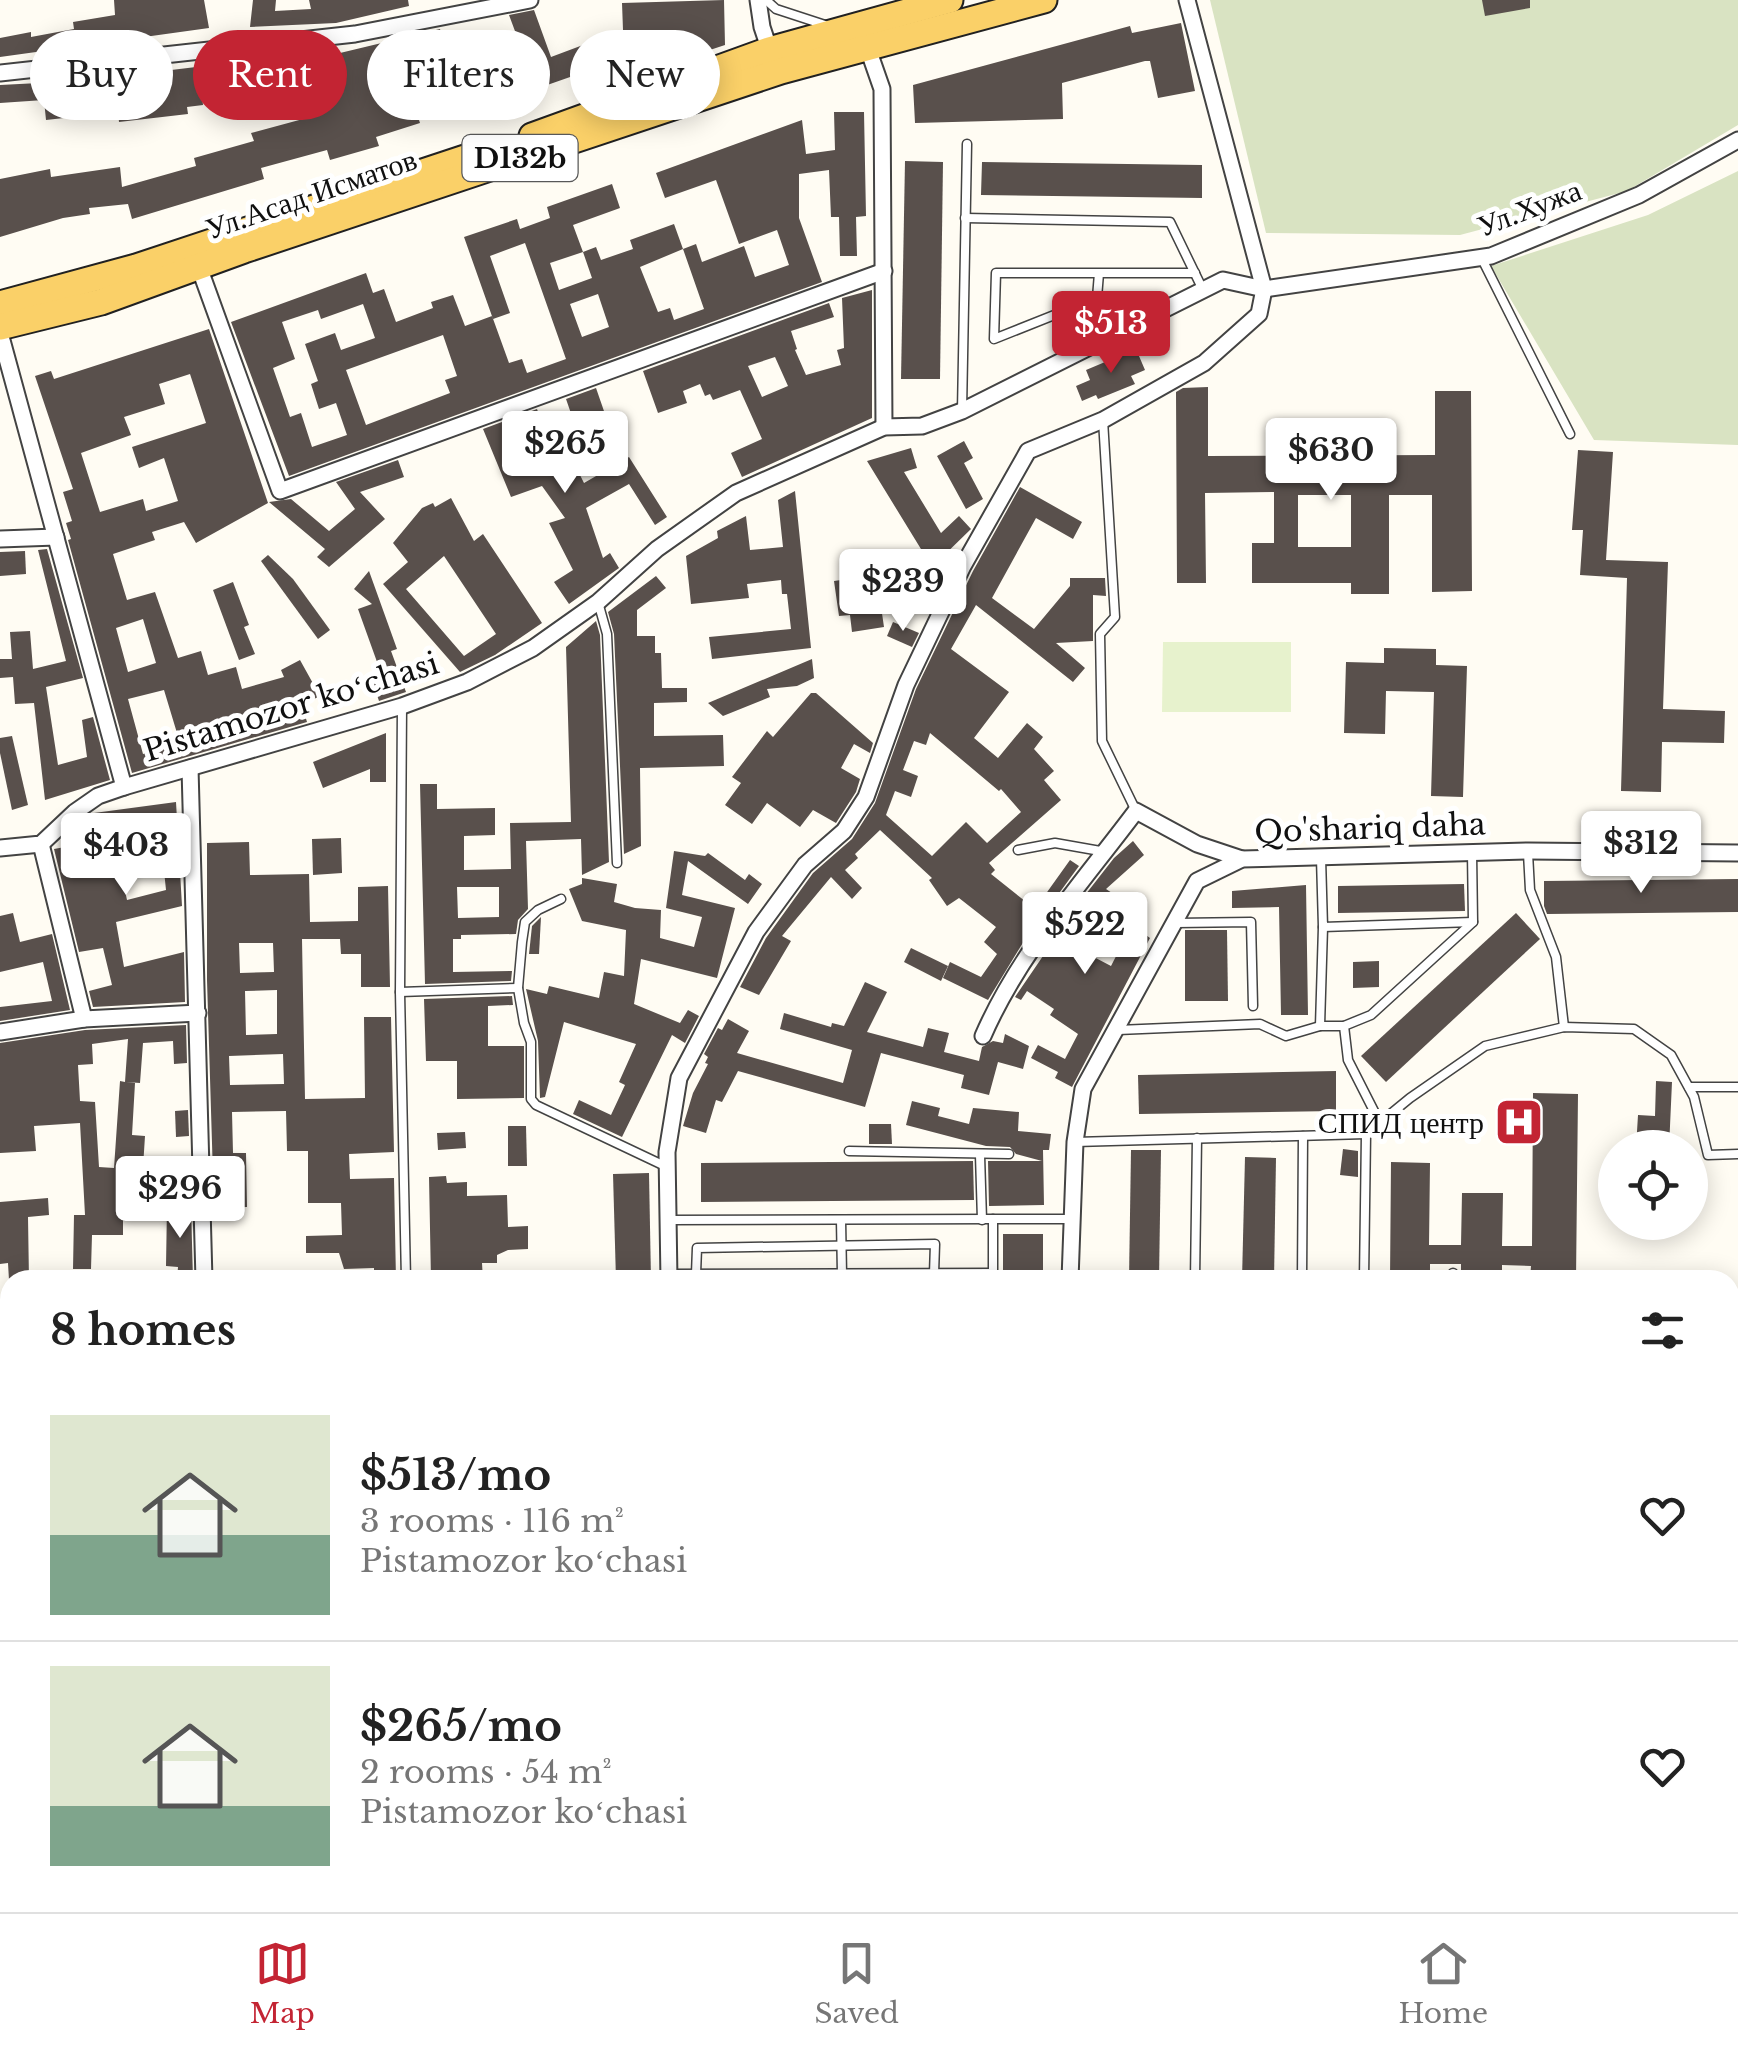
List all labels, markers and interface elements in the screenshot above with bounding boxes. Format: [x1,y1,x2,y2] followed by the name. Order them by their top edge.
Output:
[30,30,173,120] chip: Buy
[193,30,347,120] chip: Rent
[367,30,550,120] chip: Filters
[570,30,720,120] chip: New
[462,135,578,181] road number: D132b
[201,141,421,247] street label: Ул.Асад Исматов
[1472,171,1586,245] street label: Ул.Хужа
[1052,291,1170,376] pin: $513
[1074,303,1148,343] text: $513
[506,411,624,496] pin: $265
[1272,418,1390,503] pin: $630
[524,423,606,463] text: $265
[1288,430,1374,470] text: $630
[844,549,962,634] pin: $239
[861,561,945,601] text: $239
[139,644,443,770] street label: Pistamozor koʻchasi
[1254,805,1487,851] street label: Qo'shariq daha
[1582,811,1700,896] pin: $312
[67,813,185,898] pin: $403
[1603,823,1679,863] text: $312
[83,825,169,865] text: $403
[1026,892,1144,977] pin: $522
[1044,904,1126,944] text: $522
[1493,1096,1545,1148] hospital icon: СПИД центр
[1318,1104,1484,1141] place label: СПИД центр
[1598,1130,1708,1240] map controls
[1598,1130,1708,1240] button: locate
[121,1156,239,1241] pin: $296
[138,1168,222,1208] text: $296
[1635,1303,1690,1358] icon: filters
[50,1304,236,1356] text: 8 homes
[360,1449,551,1501] text: $513/mo
[130,1455,250,1575] icon: home
[1635,1488,1690,1543] icon: heart
[360,1501,624,1541] text: 3 rooms · 116 m²
[360,1541,687,1581] text: Pistamozor koʻchasi
[360,1700,562,1752] text: $265/mo
[130,1706,250,1826] icon: home
[1635,1739,1690,1794] icon: heart
[360,1752,612,1792] text: 2 rooms · 54 m²
[360,1792,687,1832] text: Pistamozor koʻchasi
[250,1936,315,2031] tab: Map
[815,1936,899,2031] tab: Saved
[1399,1936,1488,2031] tab: Home

